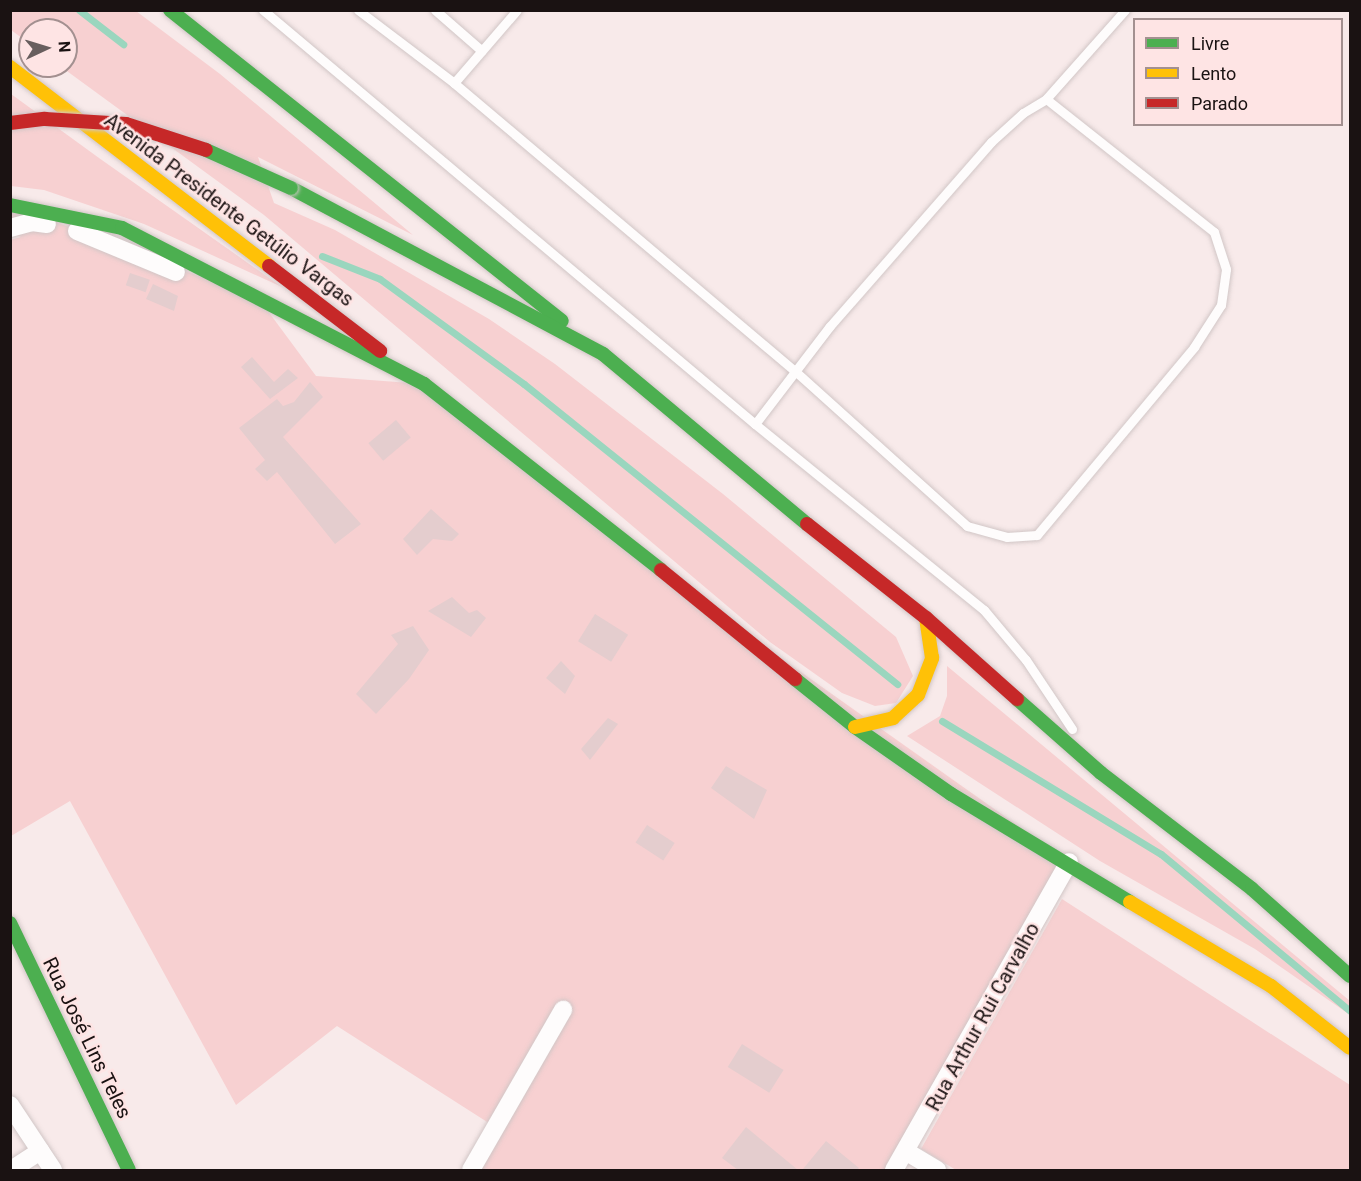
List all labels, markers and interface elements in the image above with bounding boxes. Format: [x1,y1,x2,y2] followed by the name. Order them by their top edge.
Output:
[18,18,78,78] north arrow
[1133,18,1343,126] legend
[1191,33,1229,54] text: Livre
[55,41,74,53] text: N
[1191,63,1236,84] text: Lento
[1191,93,1248,114] text: Parado
[100,108,358,312] street label: Avenida Presidente Getúlio Vargas
[921,919,1045,1115] street label: Rua Arthur Rui Carvalho
[37,953,137,1123] street label: Rua José Lins Teles

